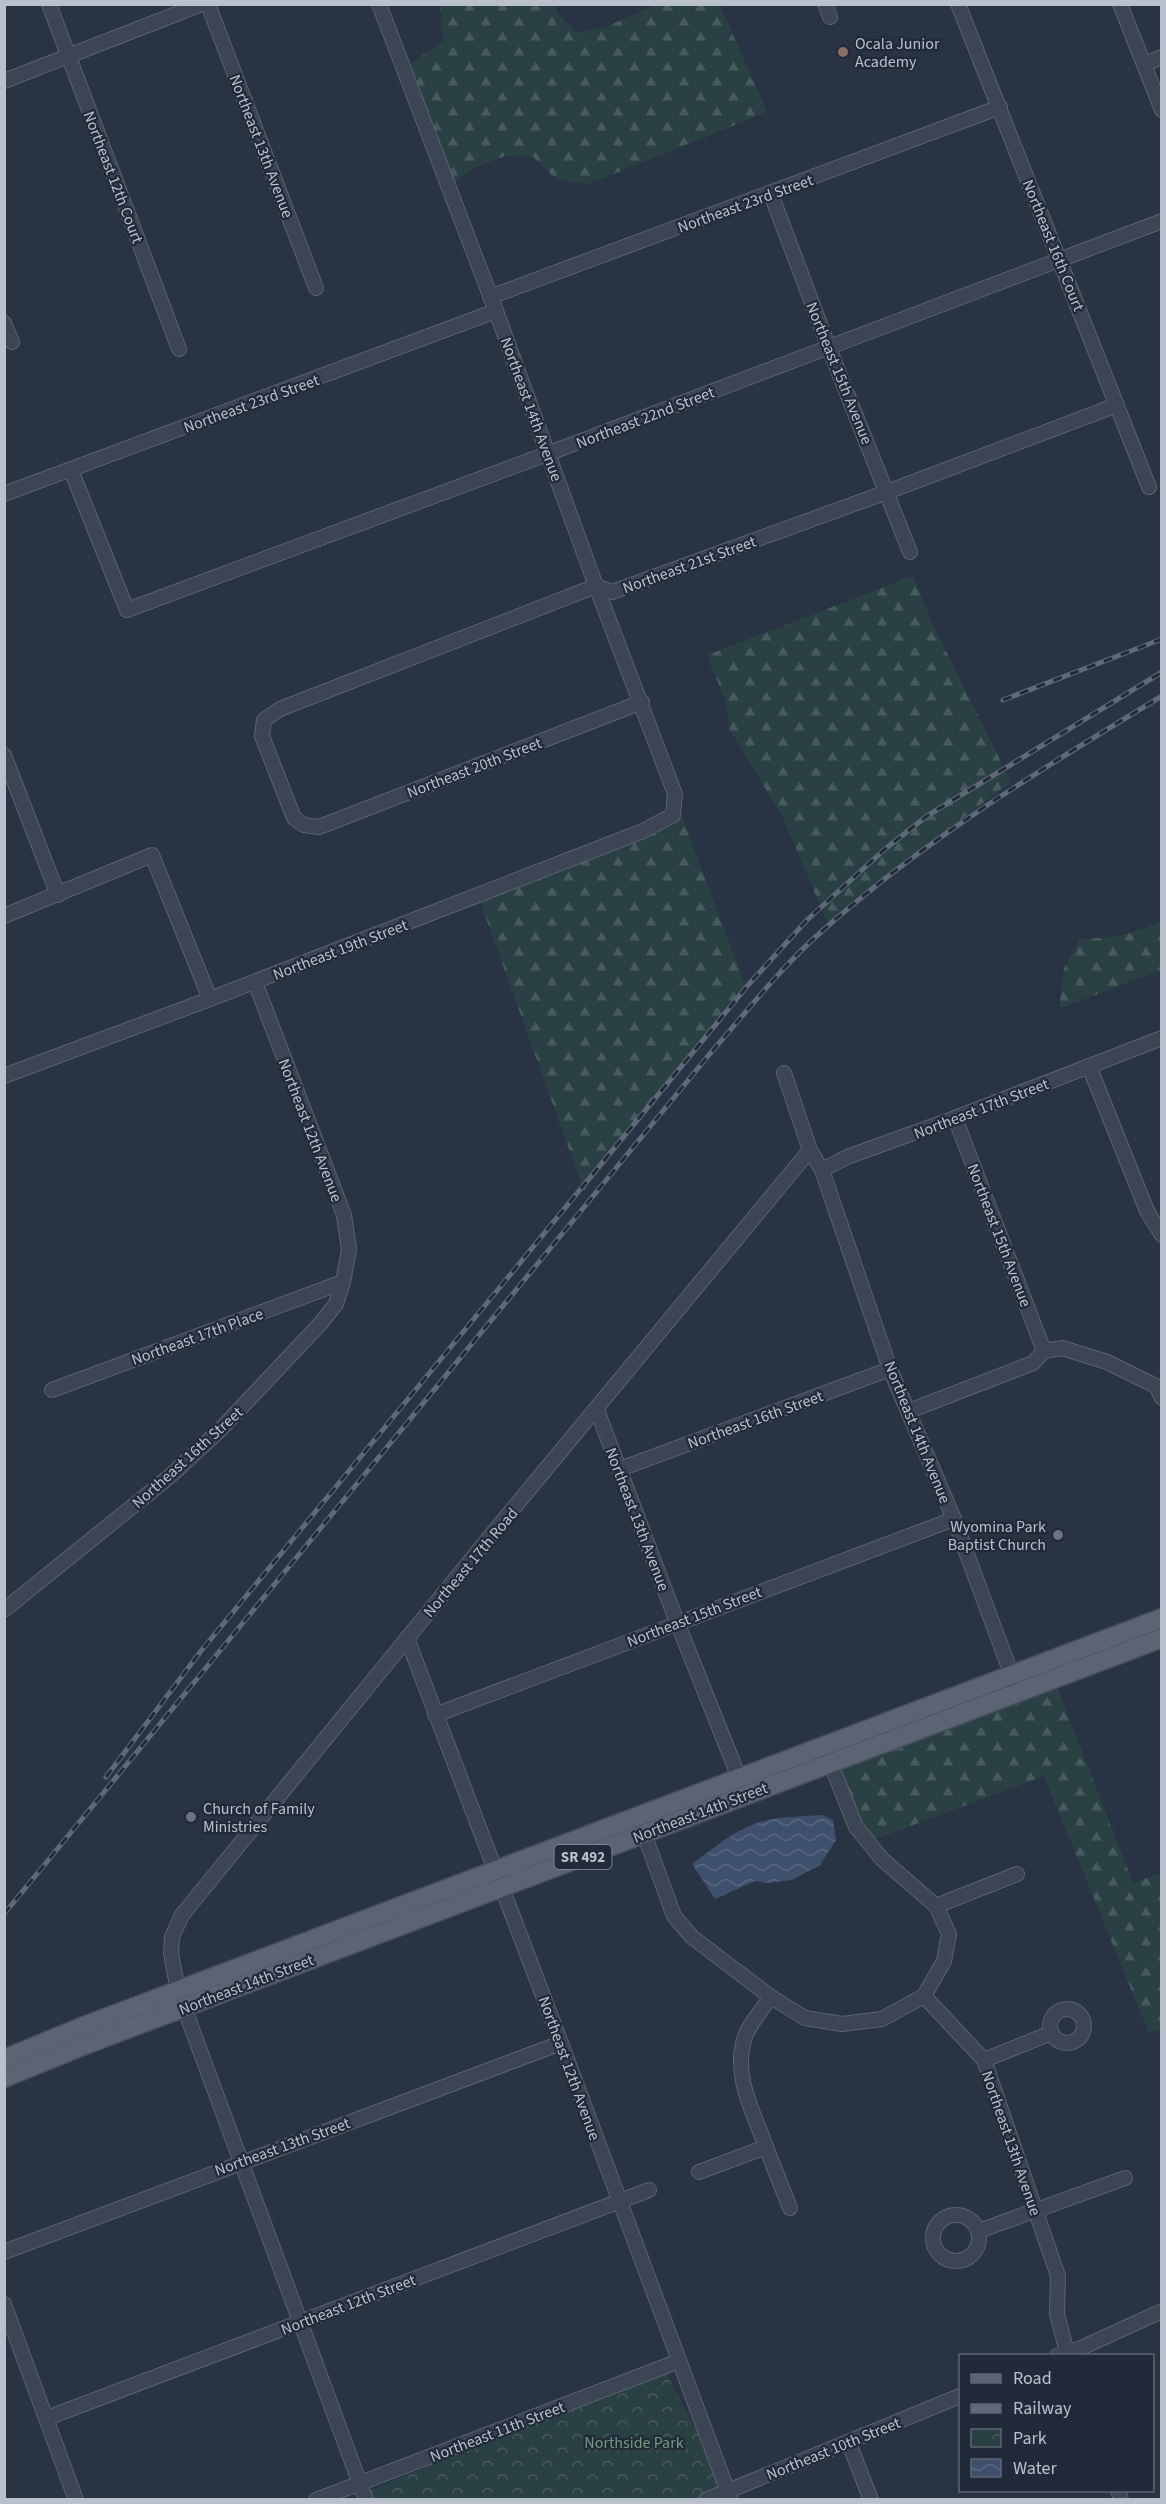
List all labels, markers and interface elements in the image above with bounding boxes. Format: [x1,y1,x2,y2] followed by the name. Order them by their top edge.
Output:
[855,33,940,73] place label: Ocala Junior Academy
[836,45,850,59] marker: Ocala Junior Academy
[224,71,299,221] street label: Northeast 13th Avenue
[78,108,149,247] street label: Northeast 12th Court
[674,169,817,239] street label: Northeast 23rd Street
[1017,176,1090,315] street label: Northeast 16th Court
[800,299,878,448] street label: Northeast 15th Avenue
[495,334,567,485] street label: Northeast 14th Avenue
[180,369,323,439] street label: Northeast 23rd Street
[573,381,718,454] street label: Northeast 22nd Street
[620,530,760,599] street label: Northeast 21st Street
[404,732,545,804] street label: Northeast 20th Street
[270,914,411,986] street label: Northeast 19th Street
[273,1055,348,1205] street label: Northeast 12th Avenue
[911,1073,1052,1145] street label: Northeast 17th Street
[962,1160,1037,1310] street label: Northeast 15th Avenue
[128,1303,266,1371] street label: Northeast 17th Place
[878,1358,956,1507] street label: Northeast 14th Avenue
[685,1385,827,1455] street label: Northeast 16th Street
[127,1401,249,1514] street label: Northeast 16th Street
[600,1444,675,1594] street label: Northeast 13th Avenue
[418,1503,523,1622] street label: Northeast 17th Road
[948,1516,1046,1556] place label: Wyomina Park Baptist Church
[1051,1528,1065,1542] marker: Wyomina Park Baptist Church
[624,1581,765,1653] street label: Northeast 15th Street
[630,1777,771,1849] street label: Northeast 14th Street
[203,1798,315,1838] place label: Church of Family Ministries
[184,1810,198,1824] marker: Church of Family Ministries
[554,1845,612,1869] road number: SR 492
[176,1949,317,2021] street label: Northeast 14th Street
[533,1993,605,2144] street label: Northeast 12th Avenue
[976,2068,1046,2219] street label: Northeast 13th Avenue
[212,2112,354,2182] street label: Northeast 13th Street
[278,2269,419,2341] street label: Northeast 12th Street
[959,2354,1154,2492] legend
[1013,2366,1052,2391] text: Road
[427,2396,568,2468] street label: Northeast 11th Street
[1013,2396,1072,2421] text: Railway
[763,2412,904,2486] street label: Northeast 10th Street
[1013,2426,1047,2451] text: Park
[584,2432,684,2454] park label: Northside Park
[1013,2456,1057,2481] text: Water

